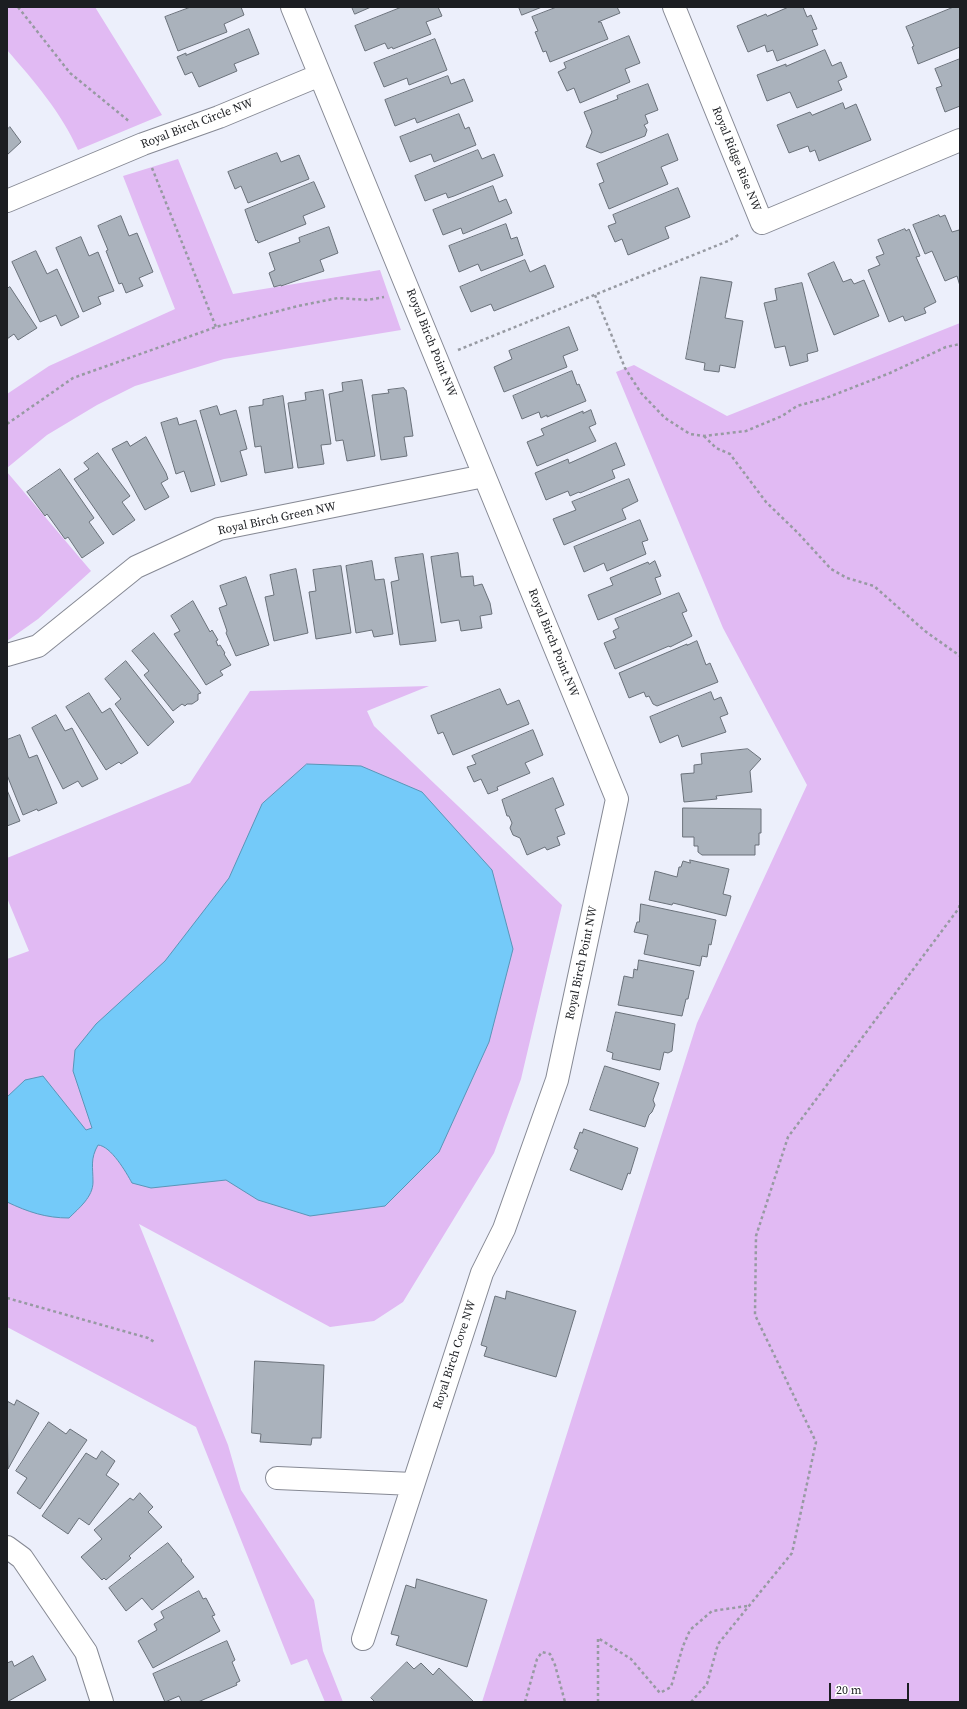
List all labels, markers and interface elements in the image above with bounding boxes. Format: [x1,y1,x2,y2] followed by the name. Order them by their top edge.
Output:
[139,96,255,152] street label: Royal Birch Circle NW
[708,105,764,213] street label: Royal Ridge Rise NW
[403,287,459,399] street label: Royal Birch Point NW
[217,499,337,539] street label: Royal Birch Green NW
[525,587,581,699] street label: Royal Birch Point NW
[563,905,601,1021] street label: Royal Birch Point NW
[431,1299,479,1411] street label: Royal Birch Cove NW
[831,1675,911,1701] scale bar
[836,1682,862,1698] text: 20 m

